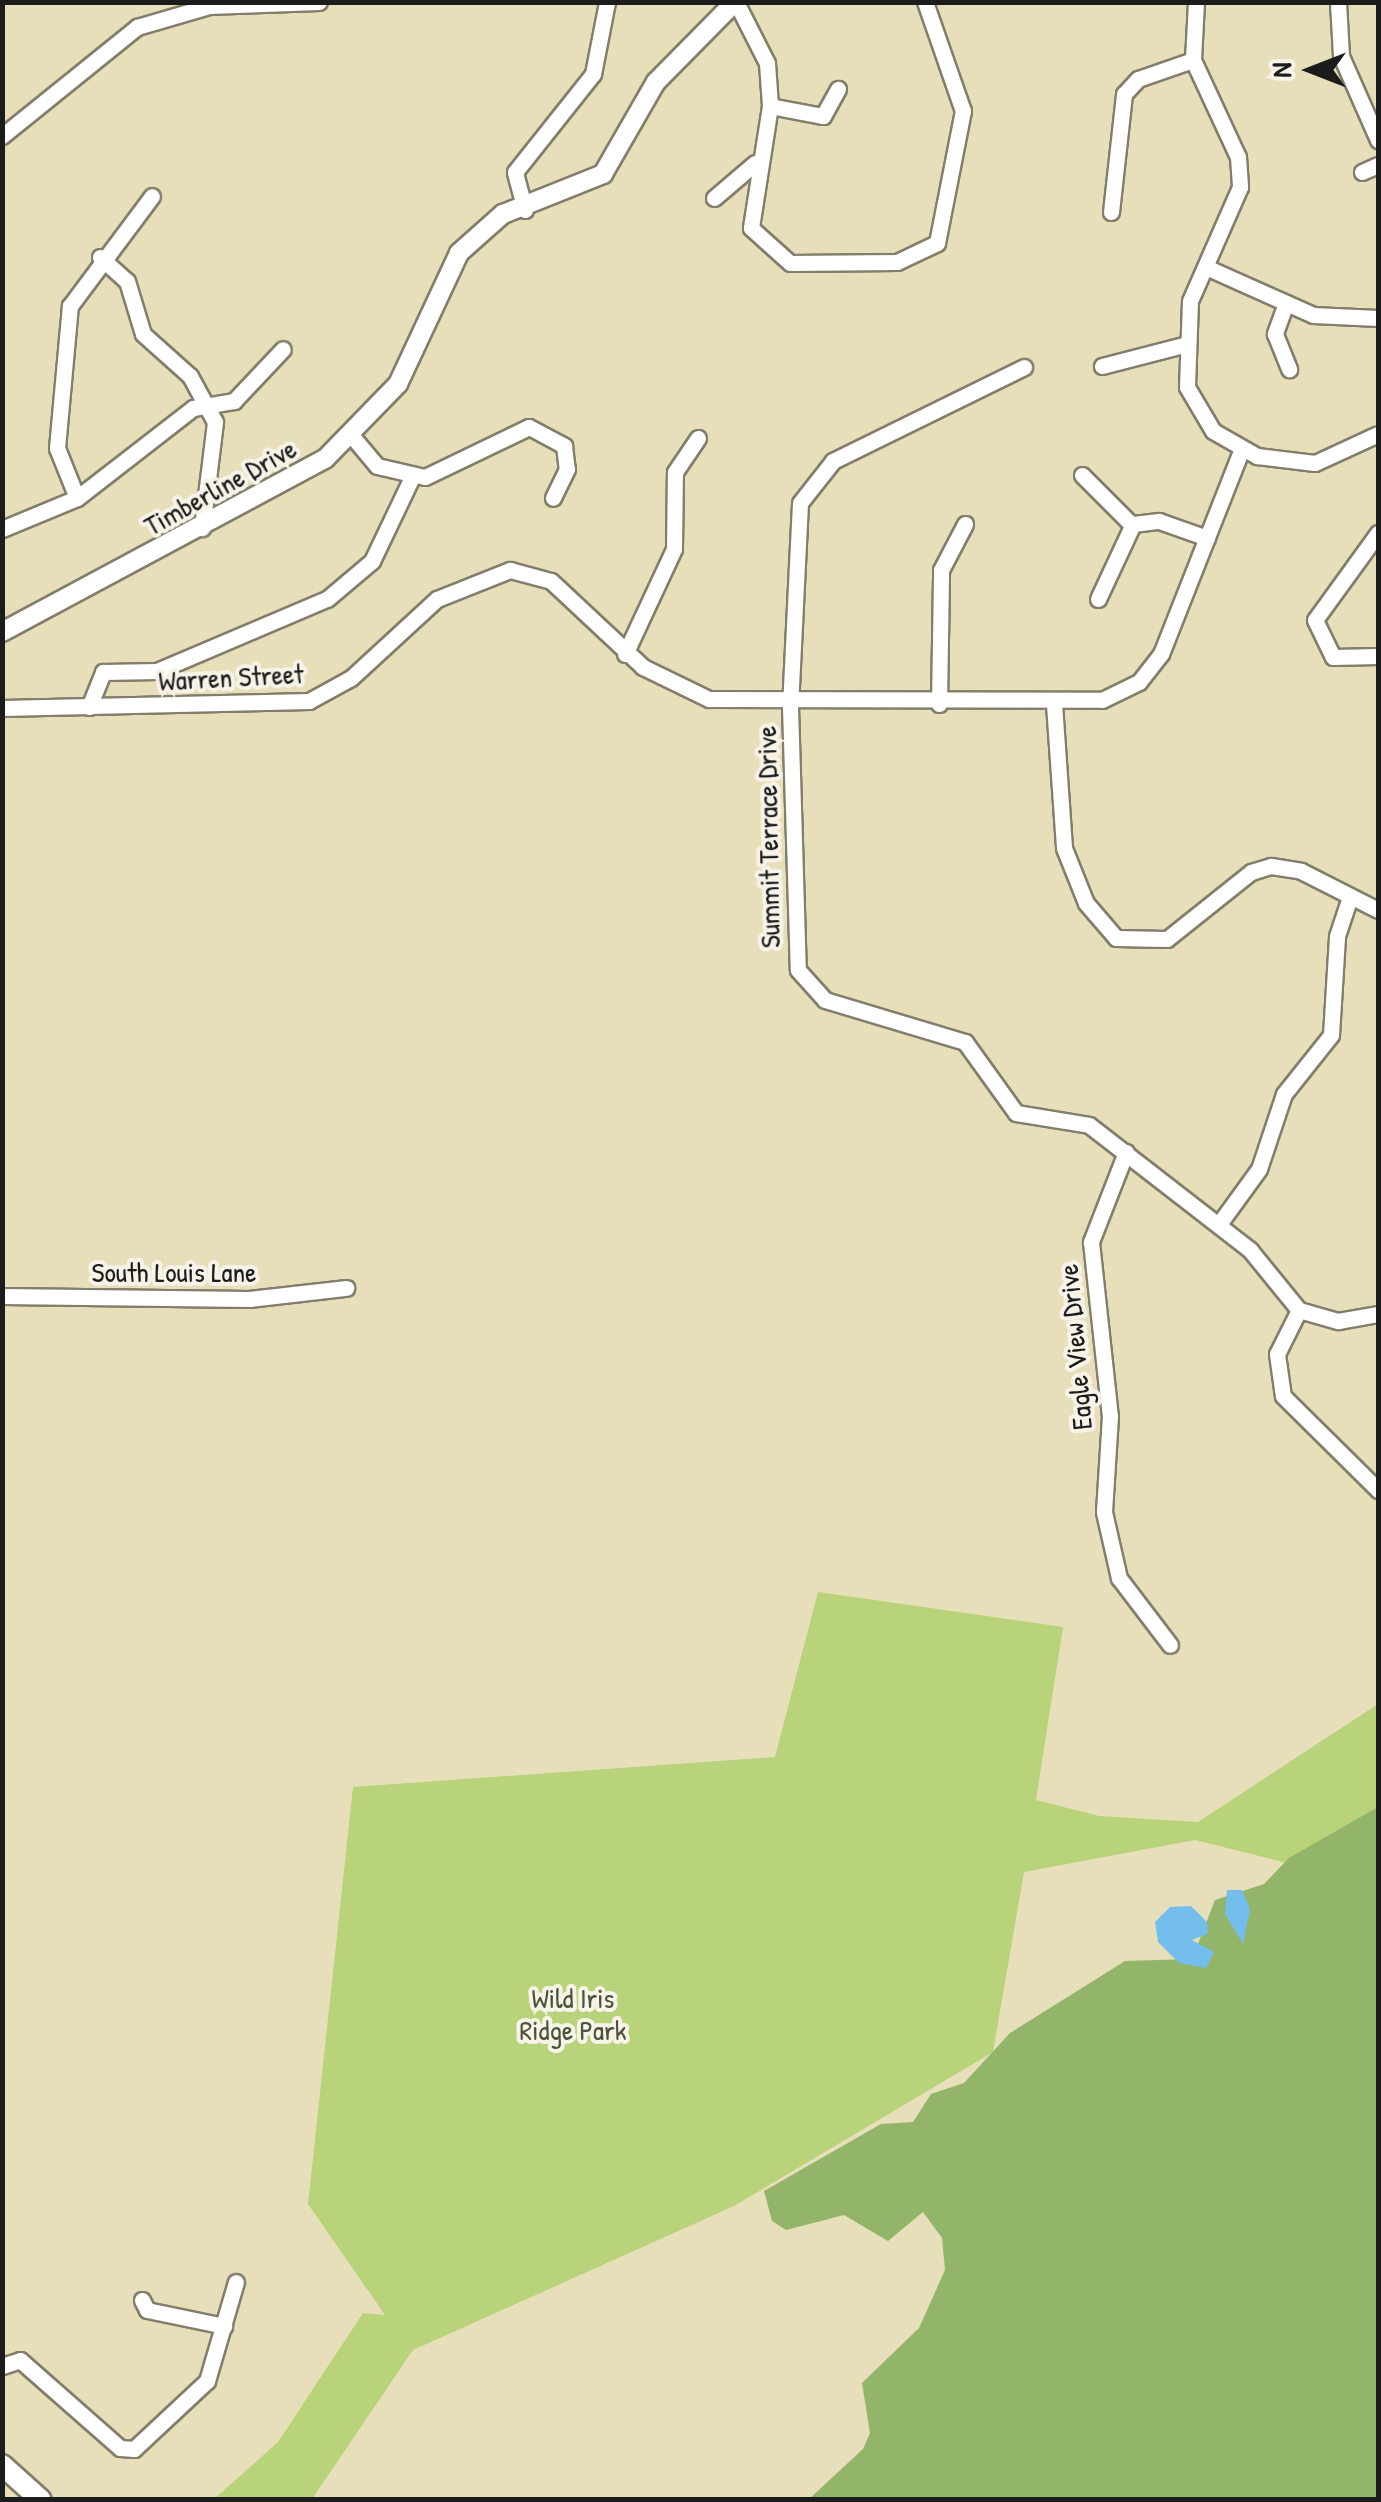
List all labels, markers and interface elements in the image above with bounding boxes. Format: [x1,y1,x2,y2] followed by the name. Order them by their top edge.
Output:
[1261,20,1361,120] north arrow
[1262,63,1300,77] text: N
[138,431,302,543] street label: Timberline Drive
[158,656,304,698] street label: Warren Street
[749,726,787,948] street label: Summit Terrace Drive
[92,1255,256,1289] street label: South Louis Lane
[1051,1263,1099,1431] street label: Eagle View Drive
[520,1981,626,2047] park label: Wild Iris Ridge Park

